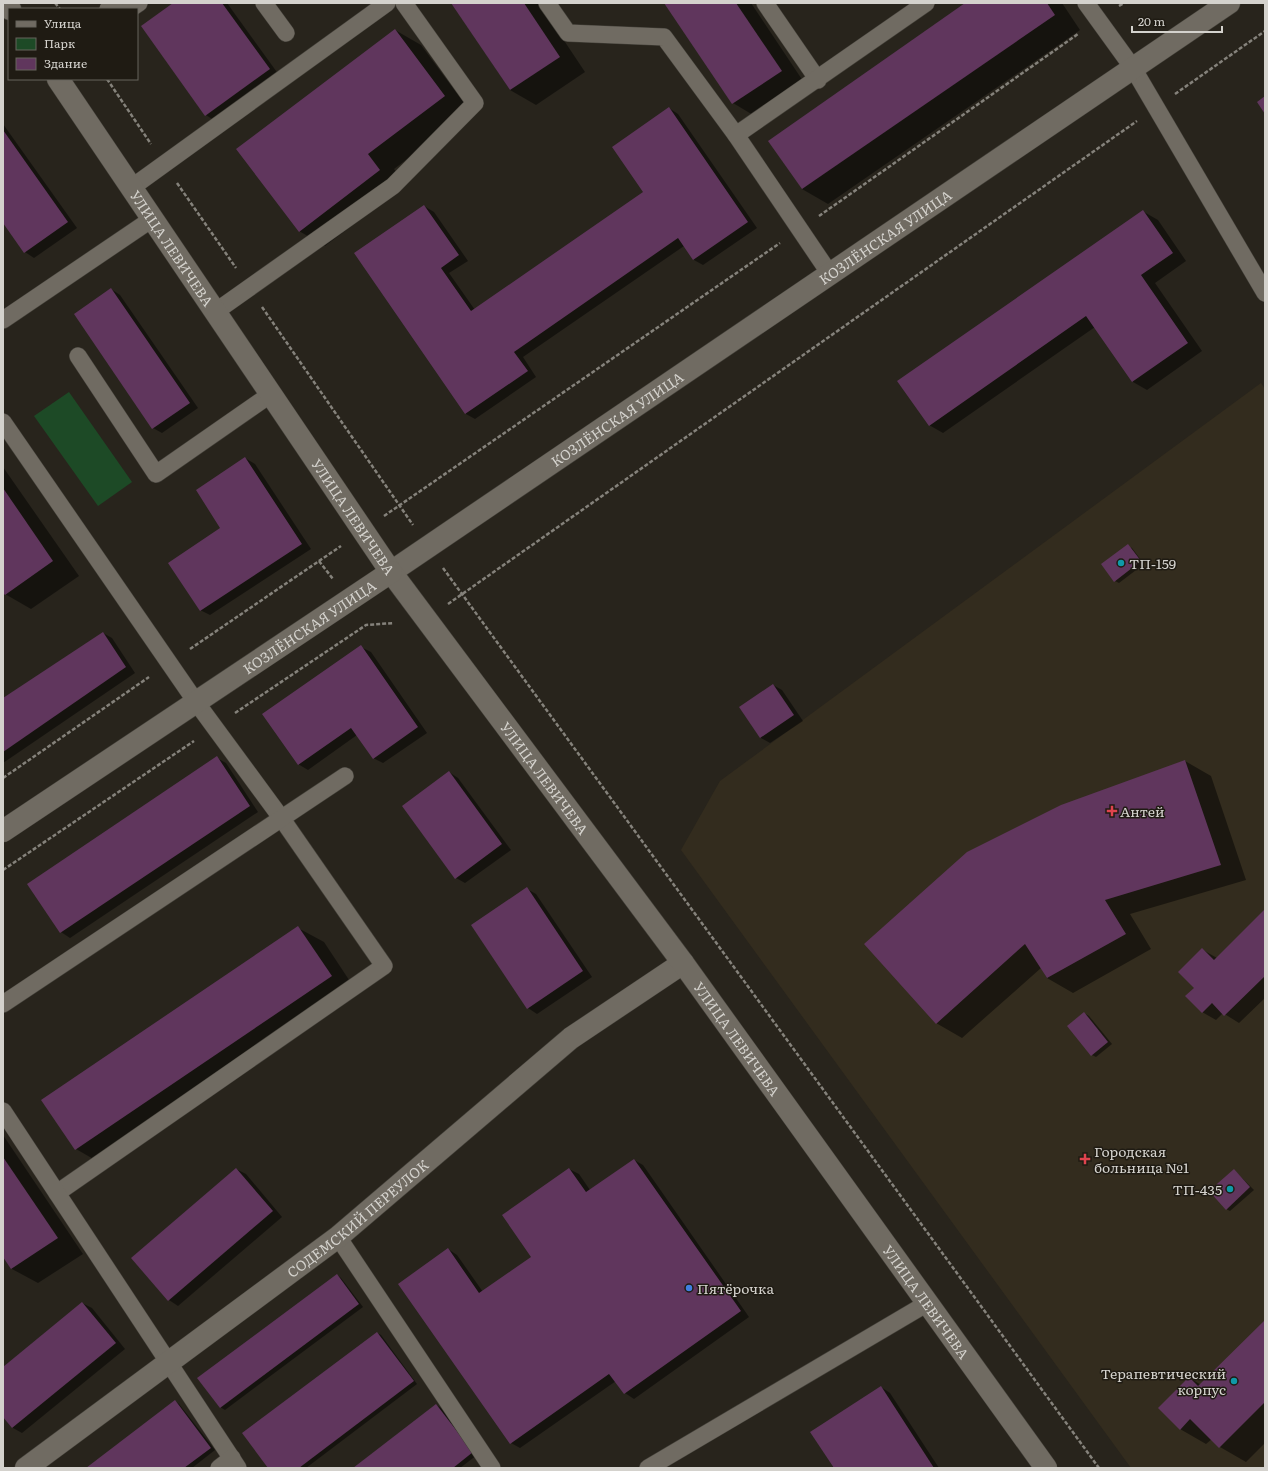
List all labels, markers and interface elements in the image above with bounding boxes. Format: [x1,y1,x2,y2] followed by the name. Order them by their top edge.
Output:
[8,8,138,80] legend
[1132,8,1222,34] scale bar
[1138,12,1165,30] text: 20 m
[44,14,82,32] text: Улица
[44,34,75,52] text: Парк
[44,54,87,72] text: Здание
[815,184,956,289] street label: КОЗЛЁНСКАЯ УЛИЦА
[126,186,219,311] street label: УЛИЦА ЛЕВИЧЕВА
[547,366,688,471] street label: КОЗЛЁНСКАЯ УЛИЦА
[307,455,400,579] street label: УЛИЦА ЛЕВИЧЕВА
[1129,553,1176,573] place label: ТП-159
[1116,558,1126,568] marker: ТП-159
[239,575,380,678] street label: КОЗЛЁНСКАЯ УЛИЦА
[496,717,594,839] street label: УЛИЦА ЛЕВИЧЕВА
[1120,801,1165,821] place label: Антей
[1107,806,1117,816] marker: Антей
[690,978,786,1100] street label: УЛИЦА ЛЕВИЧЕВА
[1094,1141,1189,1177] place label: Городская больница №1
[1079,1153,1091,1165] marker: Городская больница №1
[282,1154,433,1282] street label: СОДЕМСКИЙ ПЕРЕУЛОК
[1173,1179,1222,1199] place label: ТП-435
[1225,1184,1235,1194] marker: ТП-435
[879,1241,975,1363] street label: УЛИЦА ЛЕВИЧЕВА
[697,1278,775,1298] place label: Пятёрочка
[684,1283,694,1293] marker: Пятёрочка
[1101,1363,1226,1399] place label: Терапевтический корпус
[1229,1376,1239,1386] marker: Терапевтический корпус

